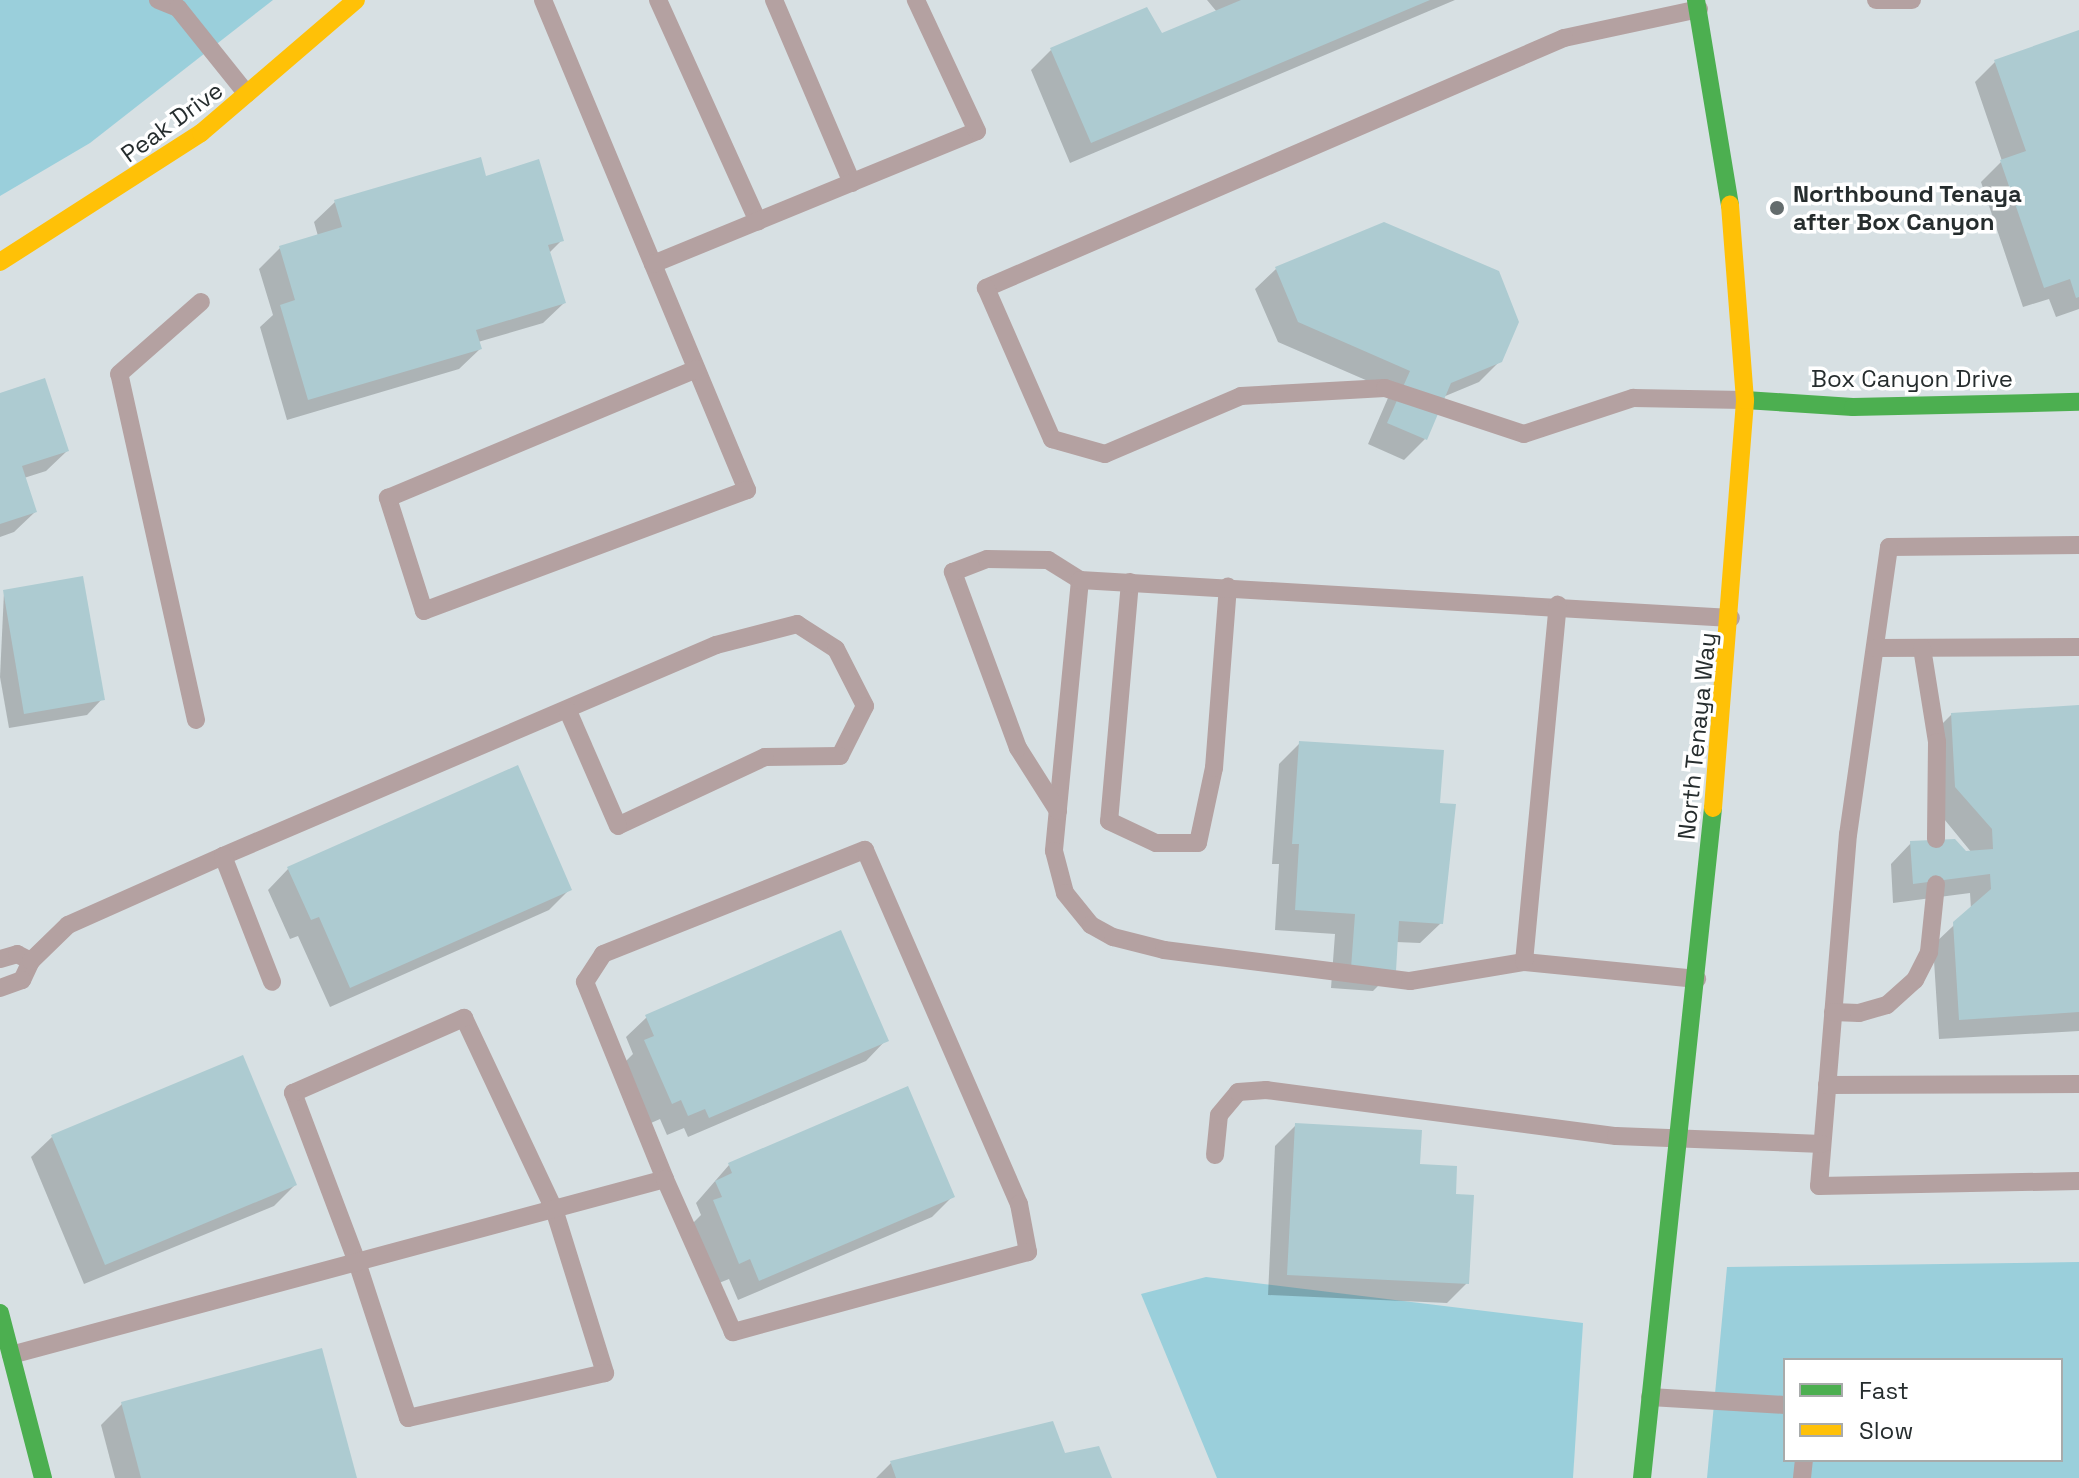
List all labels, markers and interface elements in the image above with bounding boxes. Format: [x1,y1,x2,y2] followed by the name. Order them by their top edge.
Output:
[116,75,228,169] street label: Peak Drive
[1793,180,2023,236] place label: Northbound Tenaya after Box Canyon
[1768,199,1786,217] marker: Northbound Tenaya after Box Canyon
[1811,365,2013,393] street label: Box Canyon Drive
[1672,630,1722,842] street label: North Tenaya Way
[1783,1358,2063,1462] legend
[1859,1375,1909,1406] text: Fast
[1859,1415,1913,1446] text: Slow

